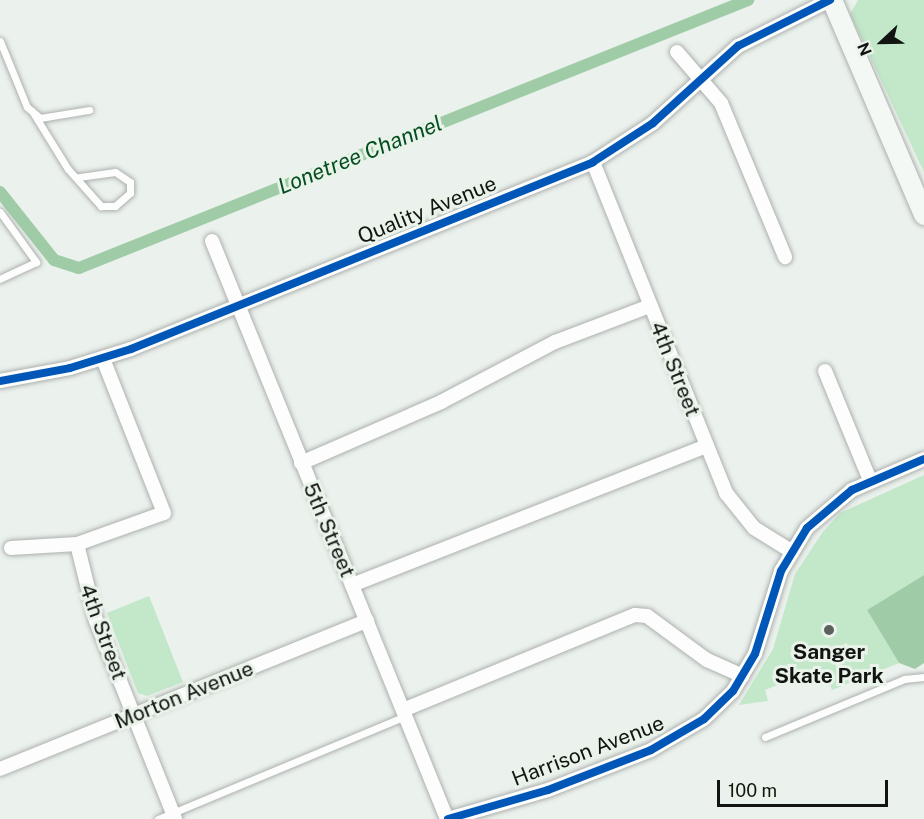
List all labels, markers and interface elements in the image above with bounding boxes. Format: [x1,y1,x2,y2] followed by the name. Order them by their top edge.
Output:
[852,12,912,72] north arrow
[854,40,876,58] text: N
[274,110,446,200] water label: Lonetree Channel
[354,171,500,249] street label: Quality Avenue
[645,318,705,420] street label: 4th Street
[298,479,360,581] street label: 5th Street
[74,581,132,683] street label: 4th Street
[822,623,836,637] marker: Sanger Skate Park
[774,639,884,689] place label: Sanger Skate Park
[111,656,257,734] street label: Morton Avenue
[508,710,668,792] street label: Harrison Avenue
[720,768,891,806] scale bar
[728,780,777,801] text: 100 m

